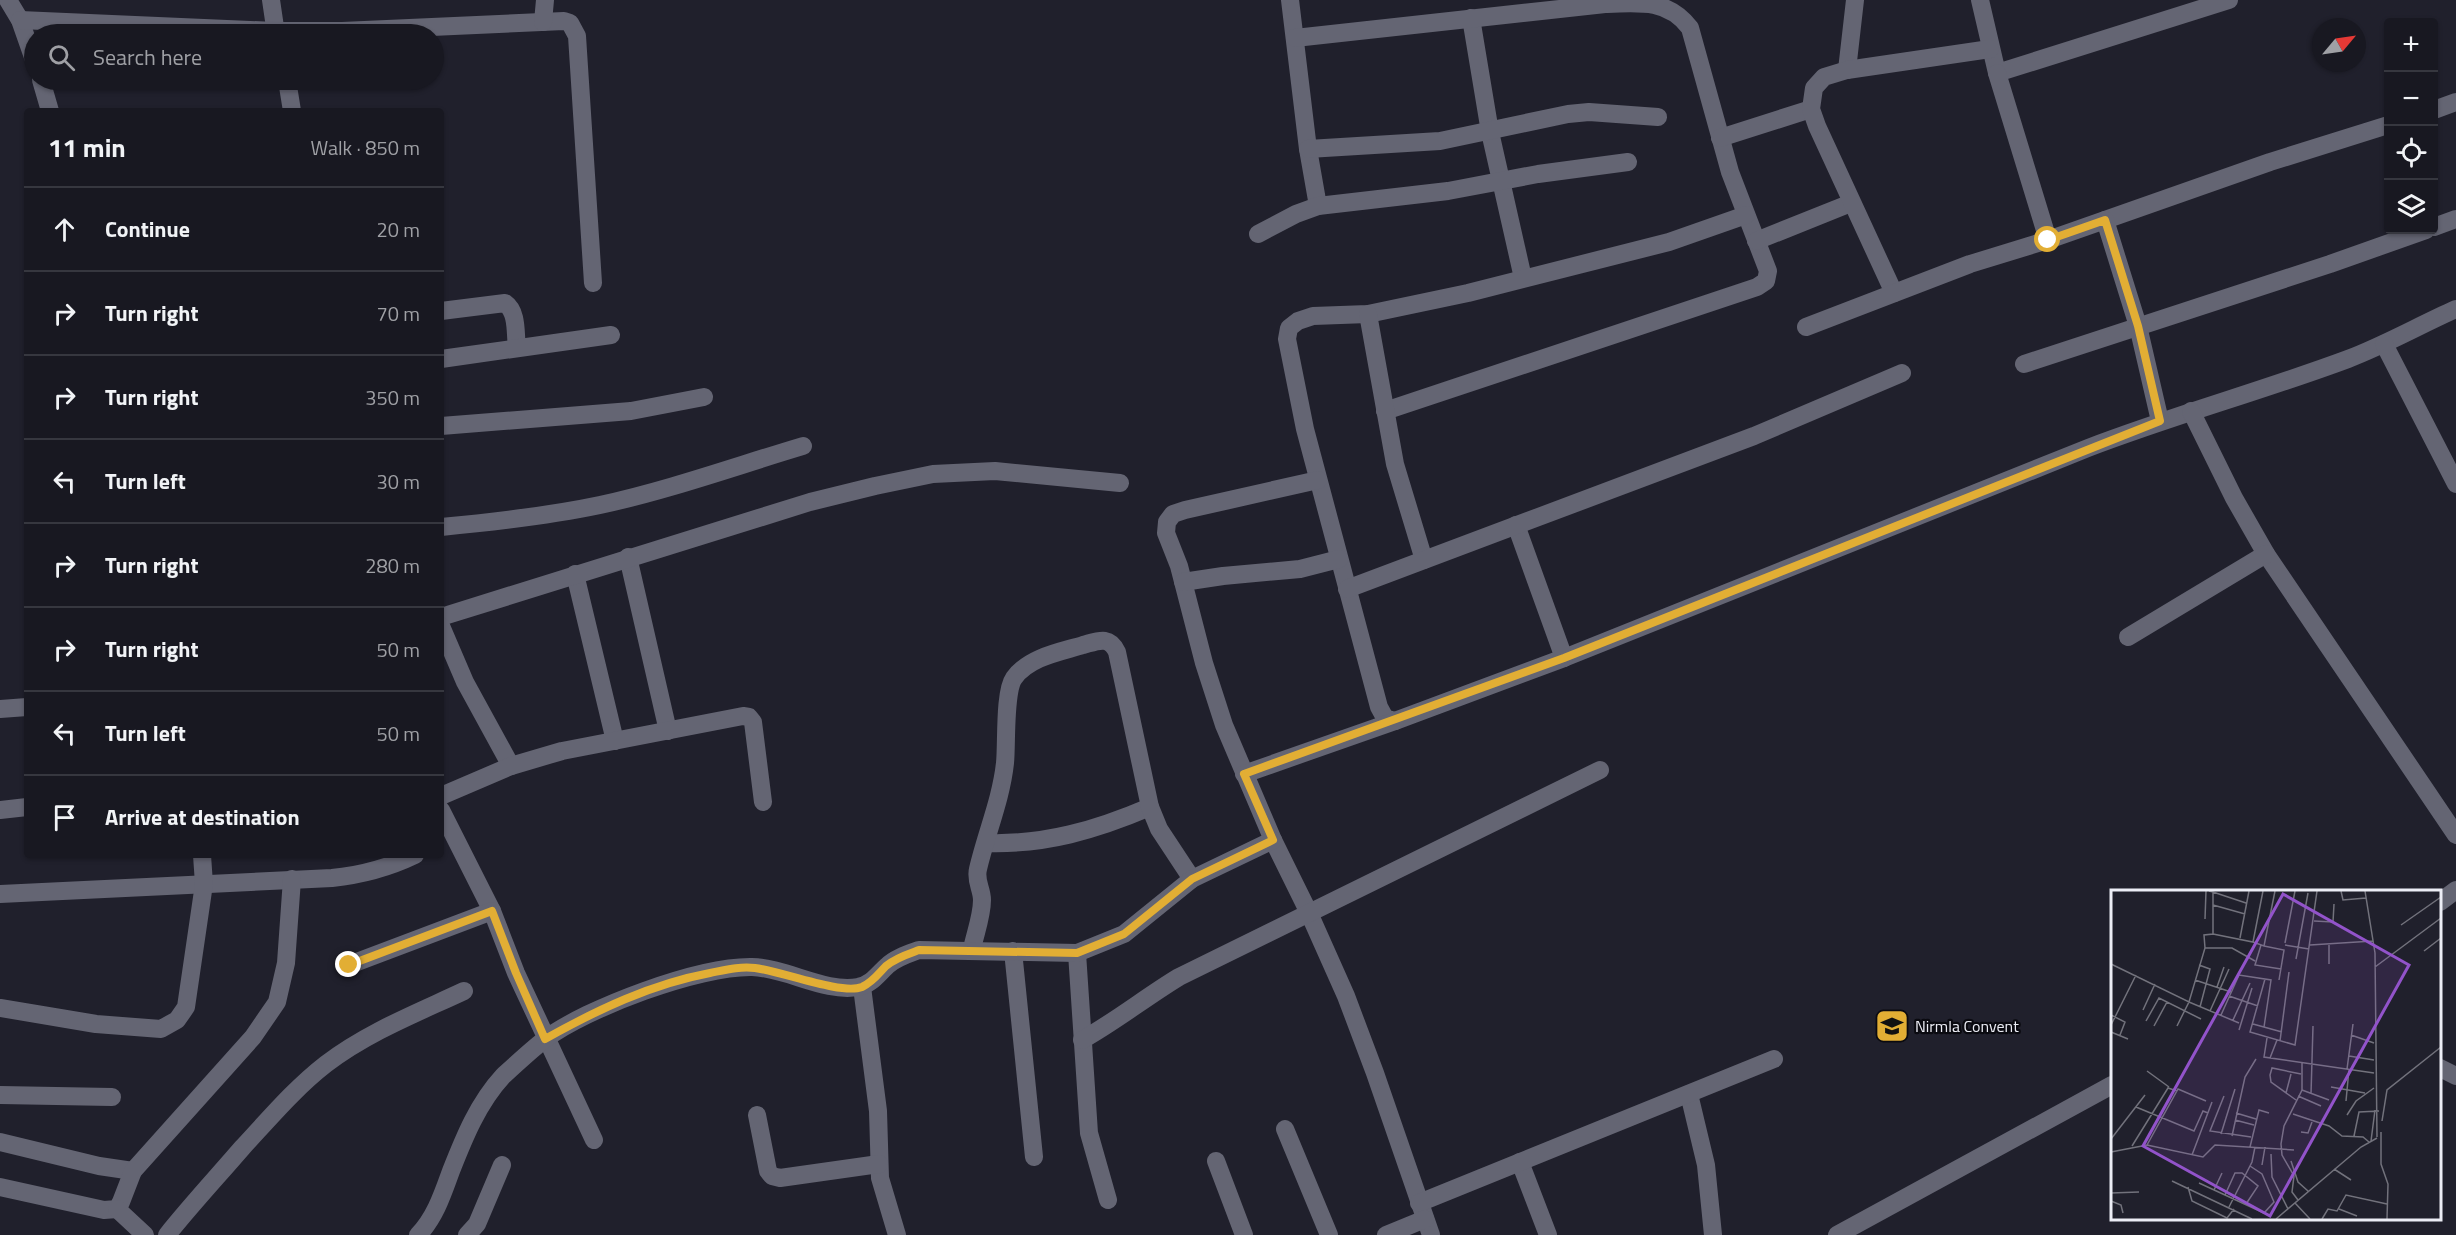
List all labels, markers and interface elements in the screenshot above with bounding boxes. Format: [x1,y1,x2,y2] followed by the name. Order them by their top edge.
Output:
[2312,18,2366,72] north arrow
[2384,18,2438,234] map controls
[2384,18,2438,72] button: +
[24,24,444,90] search box
[93,40,202,74] text: Search here
[45,41,78,74] icon: search
[2384,72,2438,126] button: −
[2384,126,2438,180] button: locate
[48,128,126,167] text: 11 min
[311,132,420,163] text: Walk · 850 m
[2384,180,2438,234] button: layers
[105,212,190,246] text: Continue
[48,213,81,246] icon: ahead
[376,214,420,245] text: 20 m
[2034,226,2060,252] route start
[105,296,199,330] text: Turn right
[48,297,81,330] icon: right
[376,298,420,329] text: 70 m
[105,380,199,414] text: Turn right
[48,381,81,414] icon: right
[365,382,420,413] text: 350 m
[105,464,186,498] text: Turn left
[48,465,81,498] icon: left
[376,466,420,497] text: 30 m
[105,548,199,582] text: Turn right
[48,549,81,582] icon: right
[365,550,420,581] text: 280 m
[105,632,199,666] text: Turn right
[48,633,81,666] icon: right
[376,634,420,665] text: 50 m
[105,716,186,750] text: Turn left
[48,717,81,750] icon: left
[376,718,420,749] text: 50 m
[105,800,300,834] text: Arrive at destination
[48,801,81,834] icon: arrive
[2111,890,2441,1220] inset map
[335,951,361,977] route end
[1874,1008,1910,1044] school or university icon: Nirmla Convent
[1915,1014,2019,1038] place label: Nirmla Convent

